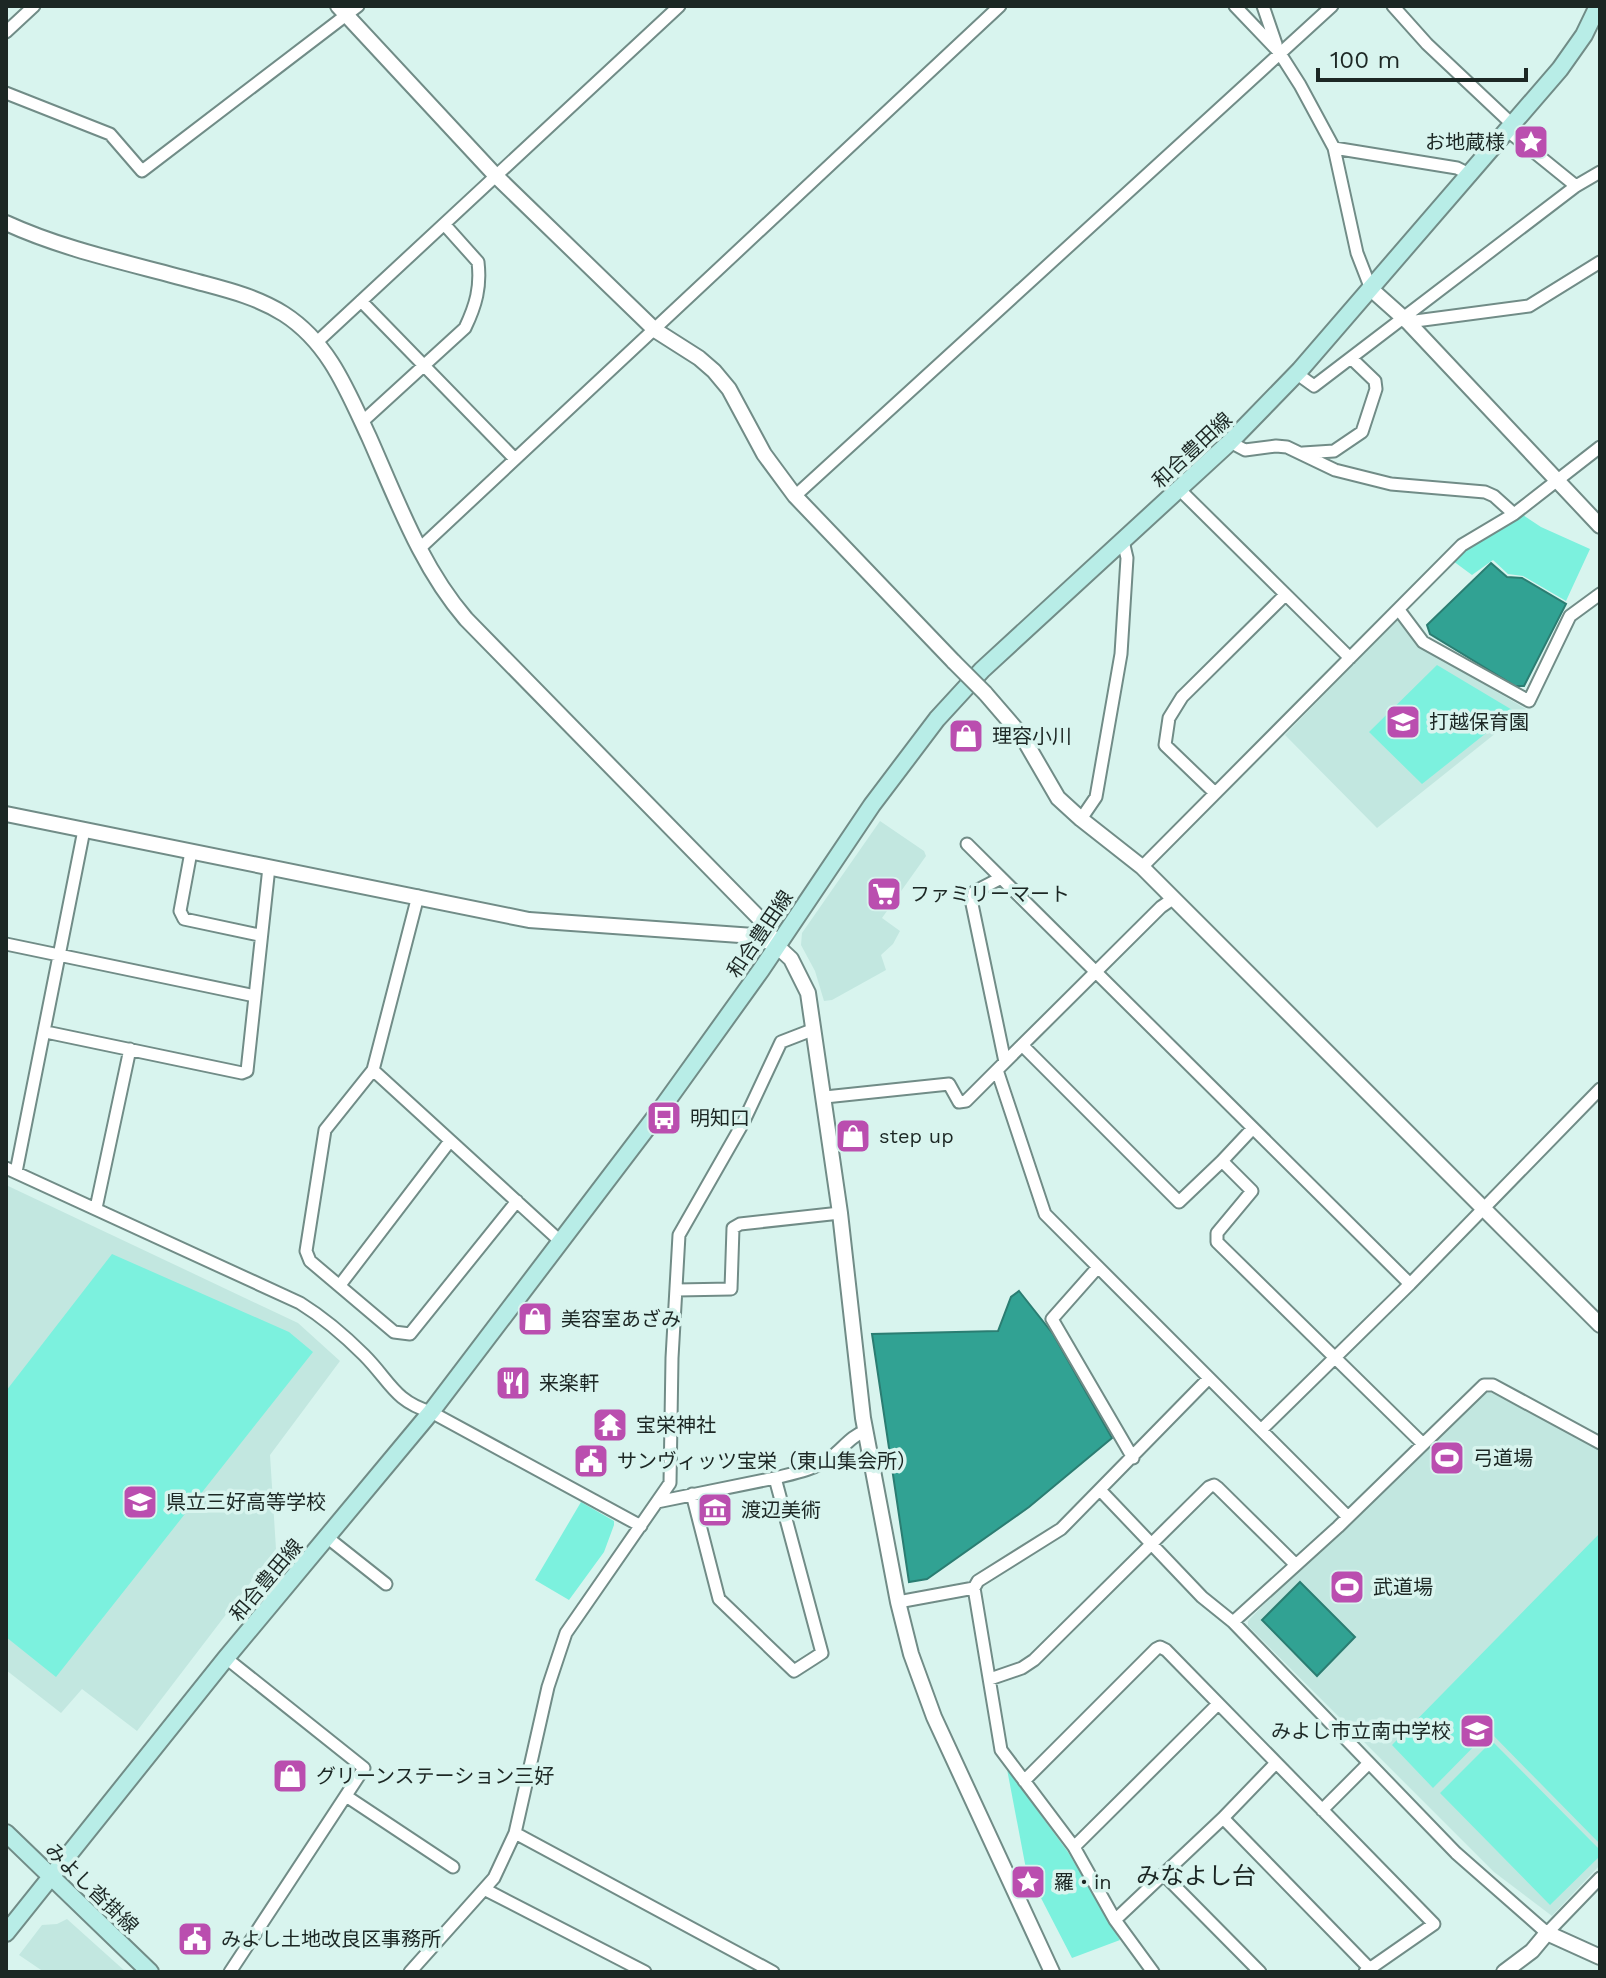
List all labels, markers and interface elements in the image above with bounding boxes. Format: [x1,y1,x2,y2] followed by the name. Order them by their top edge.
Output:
[1318,32,1526,82] scale bar
[1330,46,1400,74] text: 100 m
[1512,123,1550,161] place icon: お地蔵様
[1425,130,1505,154] place label: お地蔵様
[1147,407,1237,493] street label: 和合豊田線
[1384,703,1422,741] school or university icon: 打越保育園
[1429,710,1529,734] place label: 打越保育園
[947,717,985,755] shop icon: 理容小川
[992,724,1072,748] place label: 理容小川
[865,875,903,913] supermarket icon: ファミリーマート
[910,882,1070,906] place label: ファミリーマート
[722,886,798,982] street label: 和合豊田線
[645,1099,683,1137] bus stop icon: 明知口
[690,1106,750,1130] place label: 明知口
[834,1117,872,1155] shop icon: step up
[879,1124,954,1148] place label: step up
[516,1300,554,1338] shop icon: 美容室あざみ
[561,1307,681,1331] place label: 美容室あざみ
[494,1364,532,1402] restaurant icon: 来楽軒
[539,1371,599,1395] place label: 来楽軒
[591,1406,629,1444] temple icon: 宝栄神社
[636,1413,716,1437] place label: 宝栄神社
[1428,1439,1466,1477] sports icon: 弓道場
[572,1442,610,1480] public building icon: サンヴィッツ宝栄（東山集会所）
[1473,1446,1533,1470] place label: 弓道場
[617,1449,917,1473] place label: サンヴィッツ宝栄（東山集会所）
[121,1483,159,1521] school or university icon: 県立三好高等学校
[166,1490,326,1514] place label: 県立三好高等学校
[696,1491,734,1529] museum icon: 渡辺美術
[741,1498,821,1522] place label: 渡辺美術
[225,1534,307,1626] street label: 和合豊田線
[1328,1568,1366,1606] sports icon: 武道場
[1373,1575,1433,1599] place label: 武道場
[1458,1712,1496,1750] school or university icon: みよし市立南中学校
[1271,1719,1451,1743] place label: みよし市立南中学校
[271,1757,309,1795] shop icon: グリーンステーション三好
[316,1764,554,1788] place label: グリーンステーション三好
[41,1838,143,1938] street label: みよし沓掛線
[1136,1862,1256,1890] district label: みなよし台
[1009,1863,1047,1901] place icon: 羅・in
[1054,1870,1112,1894] place label: 羅・in
[176,1920,214,1958] public building icon: みよし土地改良区事務所
[221,1927,441,1951] place label: みよし土地改良区事務所

